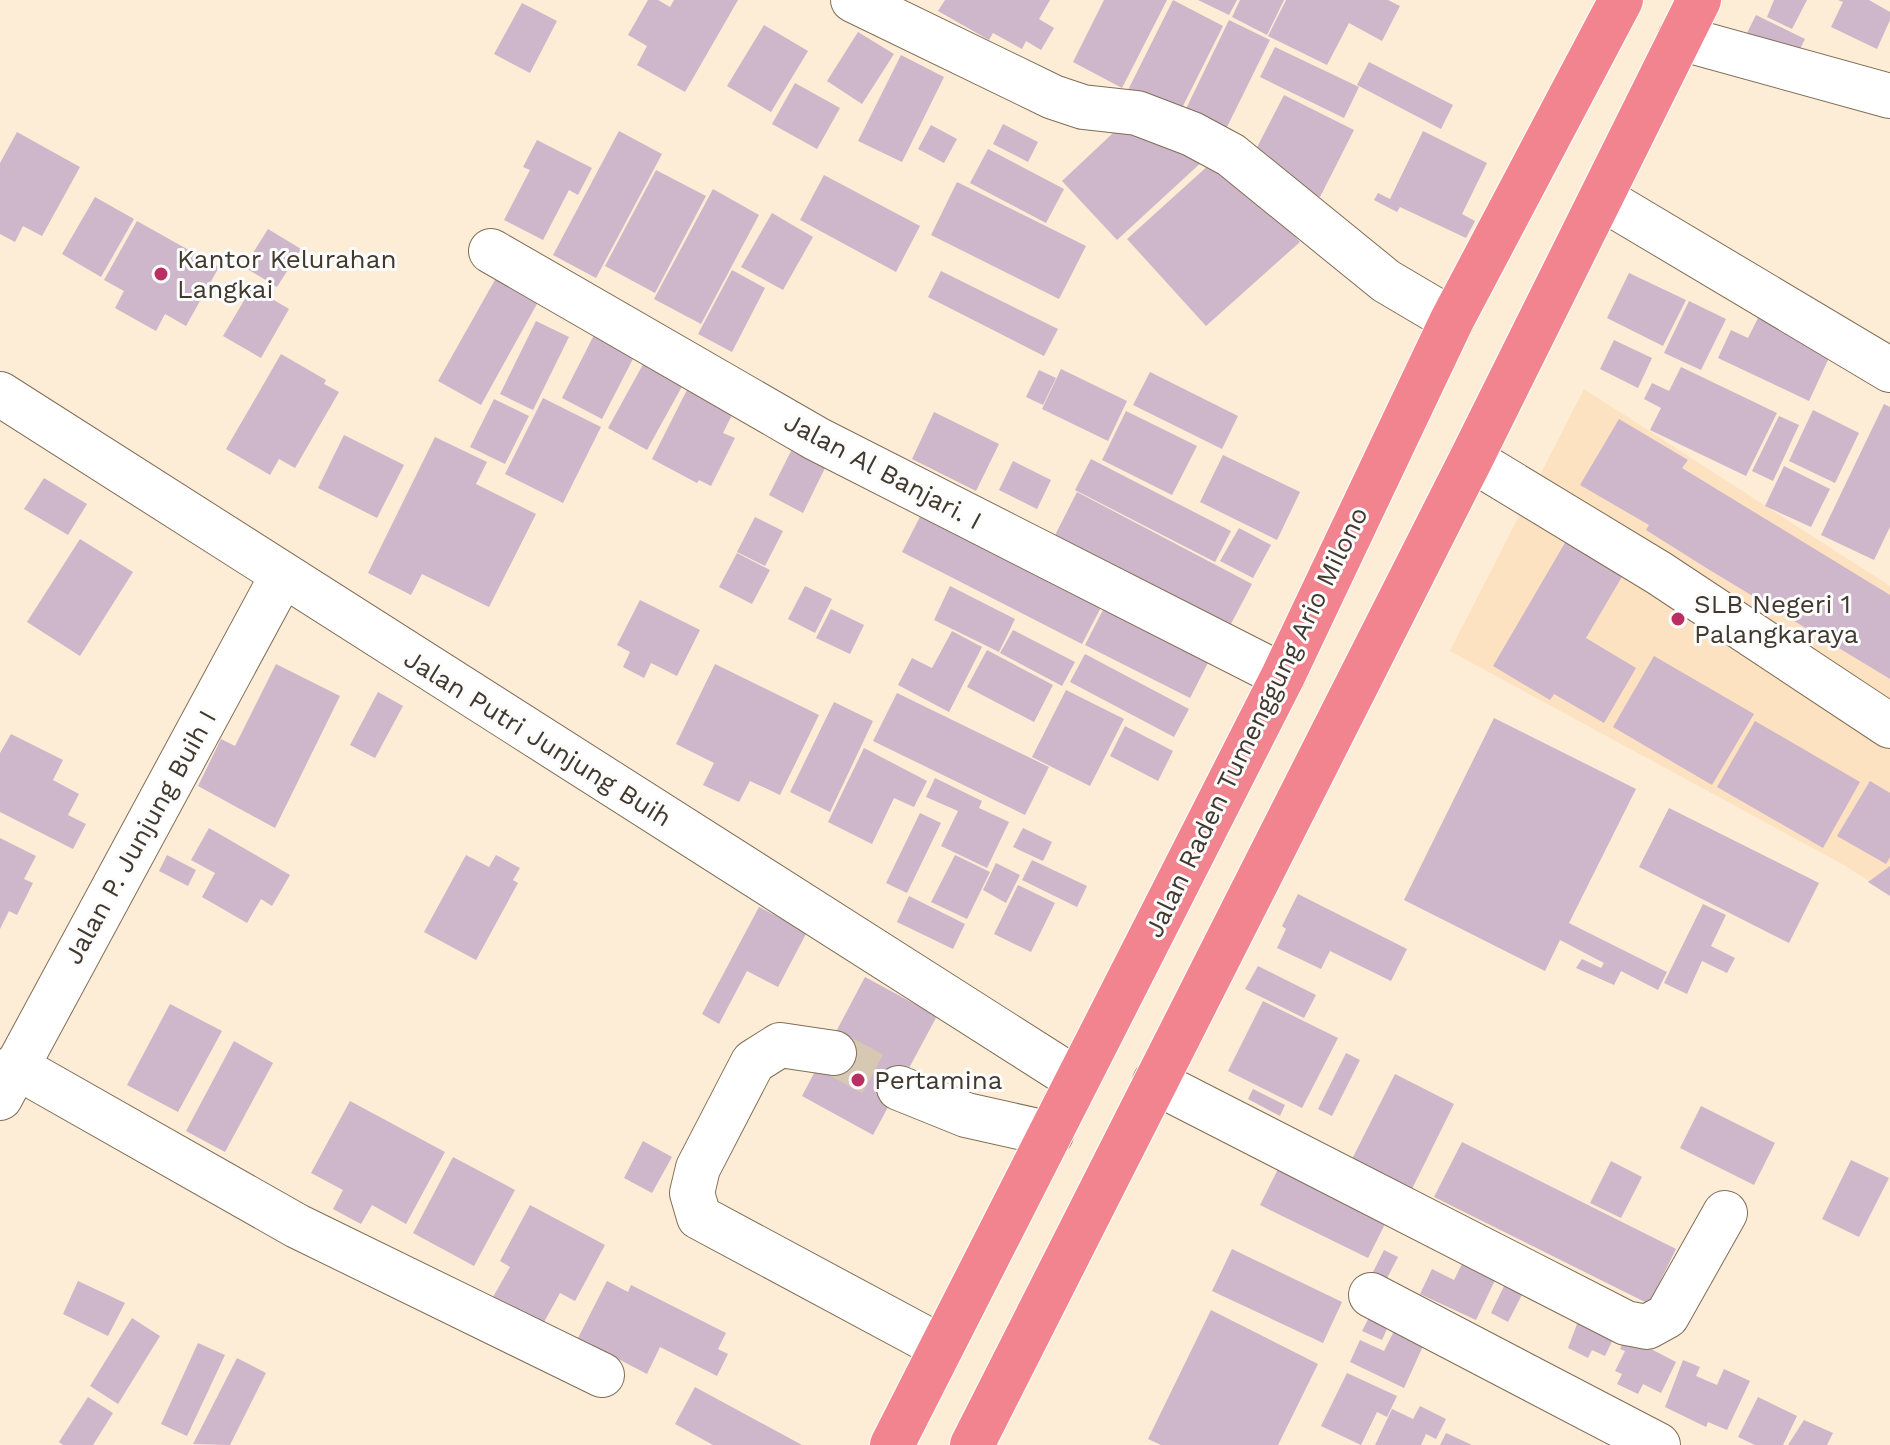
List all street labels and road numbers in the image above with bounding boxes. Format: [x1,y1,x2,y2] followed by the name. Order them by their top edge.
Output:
[779,406,987,536] street label: Jalan Al Banjari. I
[1138,502,1374,942] street label: Jalan Raden Tumenggung Ario Milono
[399,643,677,833] street label: Jalan Putri Junjung Buih
[58,705,222,969] street label: Jalan P. Junjung Buih I

